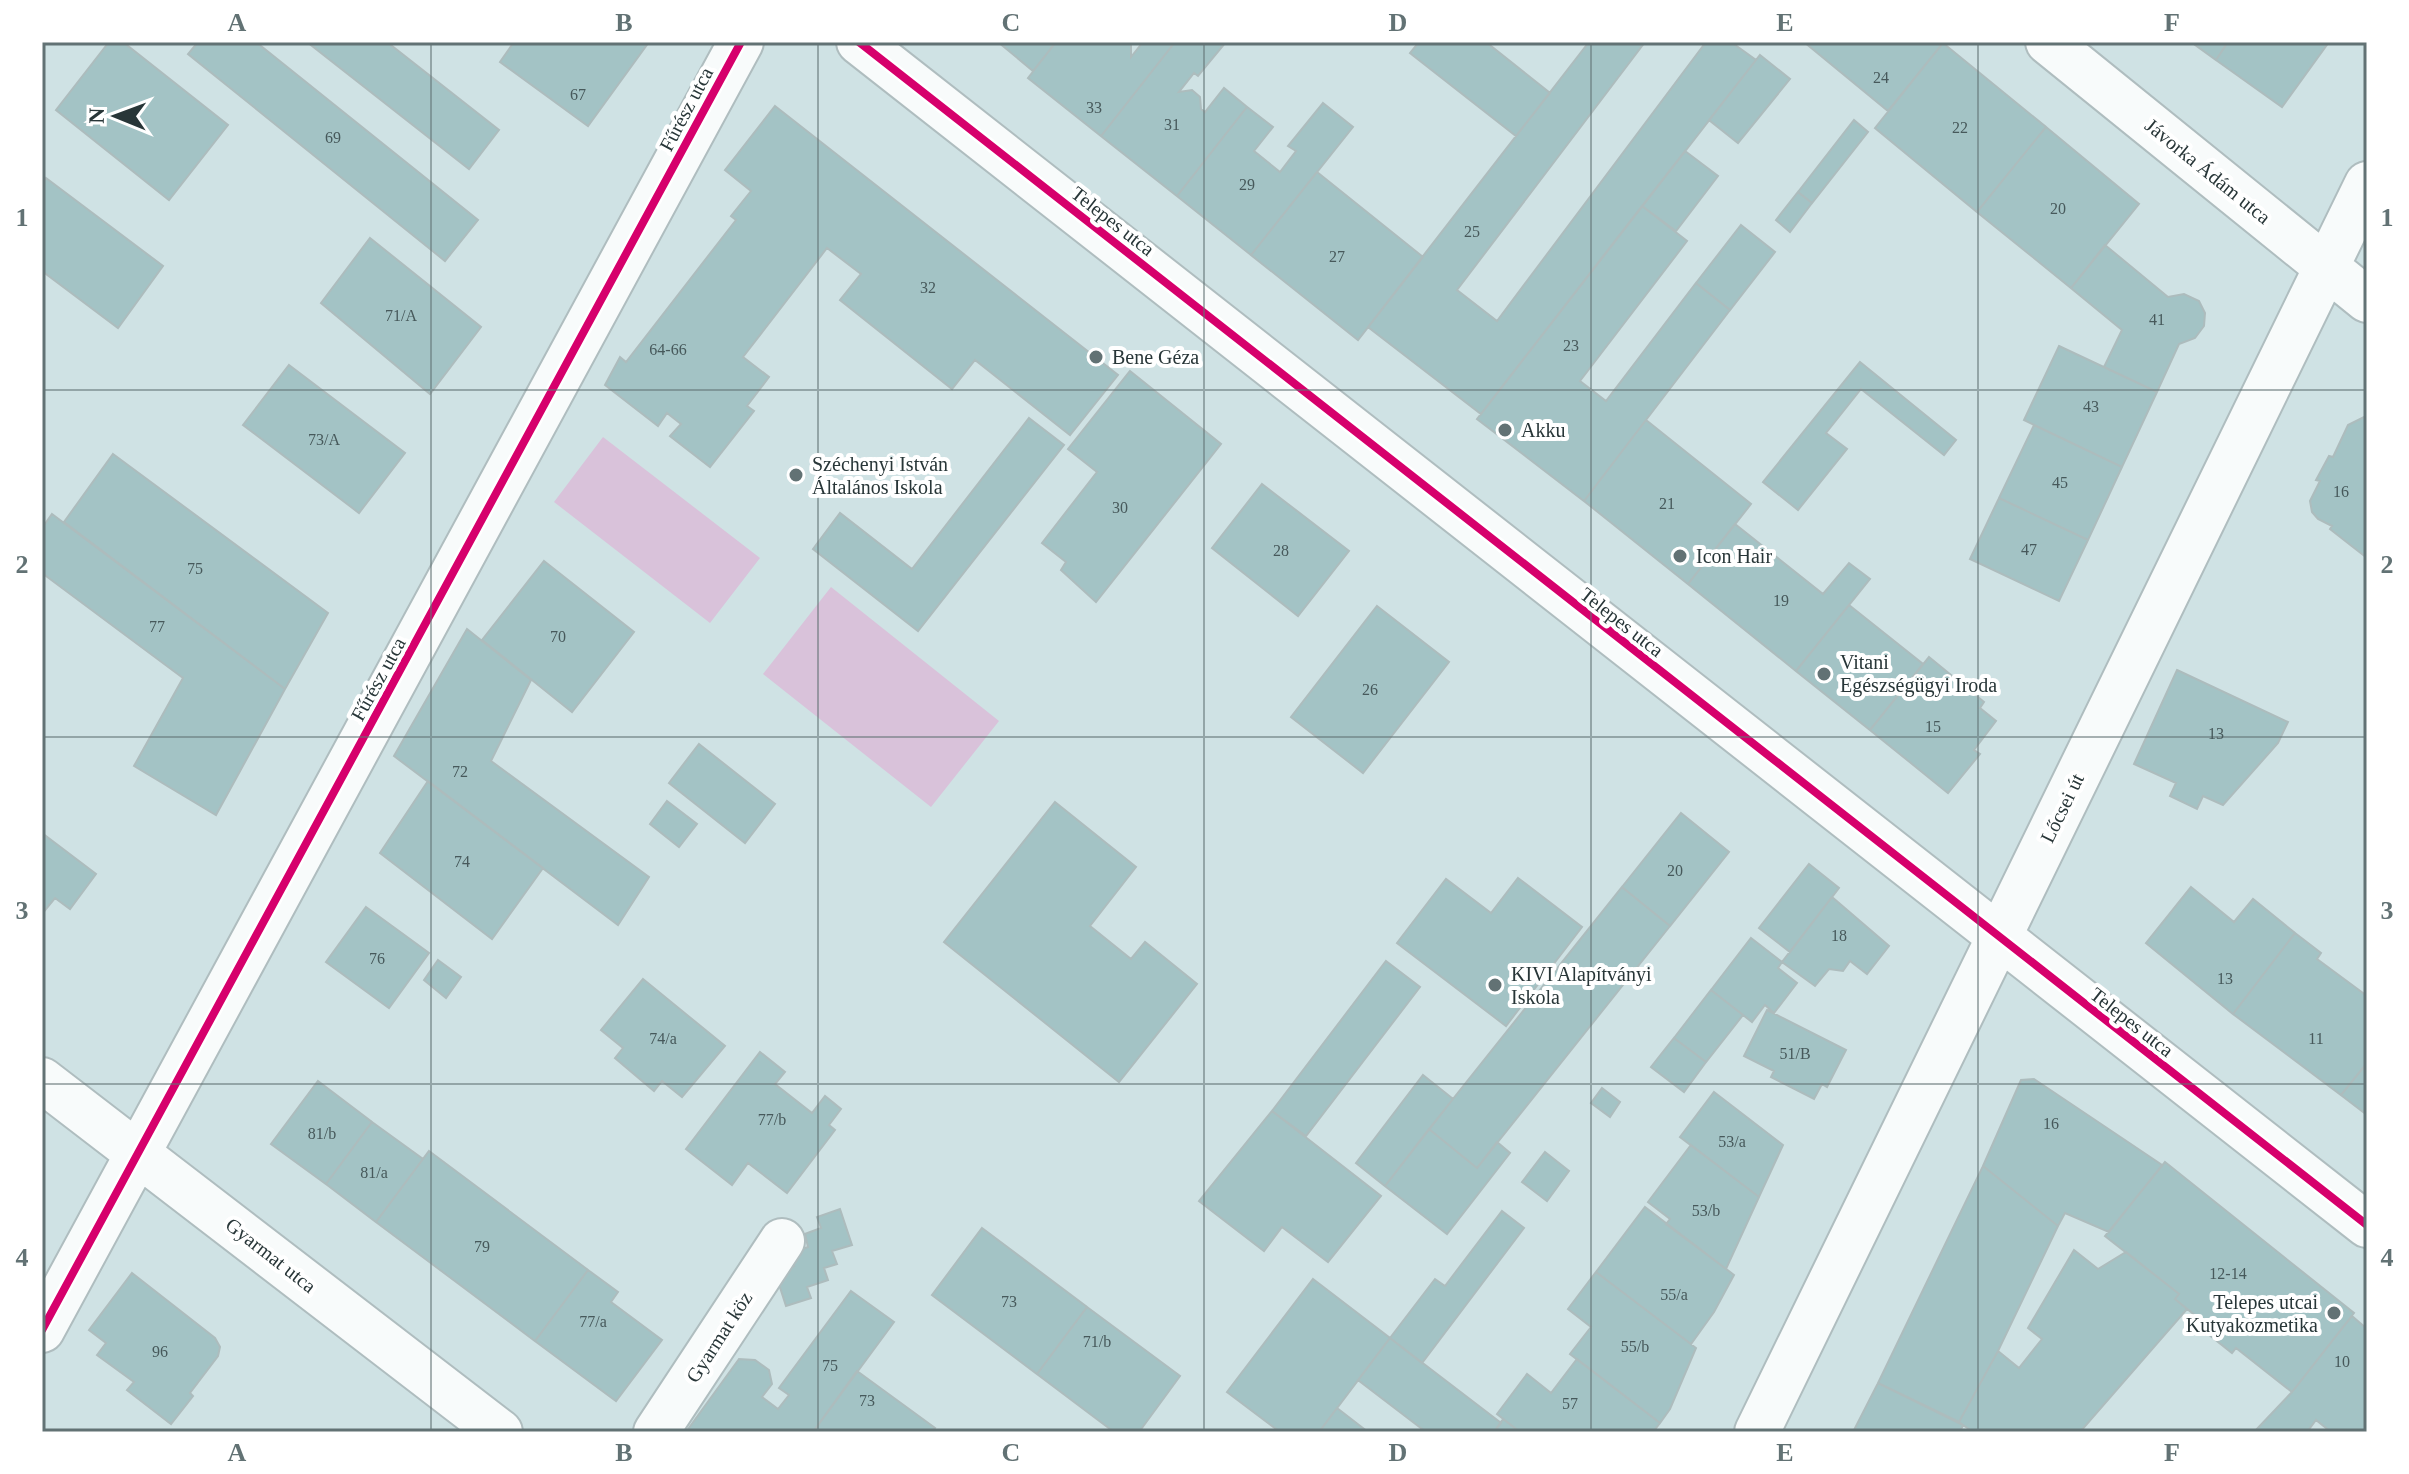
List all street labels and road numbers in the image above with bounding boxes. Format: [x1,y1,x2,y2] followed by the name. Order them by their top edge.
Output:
[655,63,717,155] street label: Fűrész utca
[2141,114,2275,228] street label: Jávorka Ádám utca
[1067,182,1159,261] street label: Telepes utca
[1576,583,1668,662] street label: Telepes utca
[346,633,410,724] street label: Fűrész utca
[2036,770,2088,846] street label: Lőcsei út
[2086,983,2178,1062] street label: Telepes utca
[221,1213,321,1298] street label: Gyarmat utca
[681,1287,757,1387] street label: Gyarmat köz

